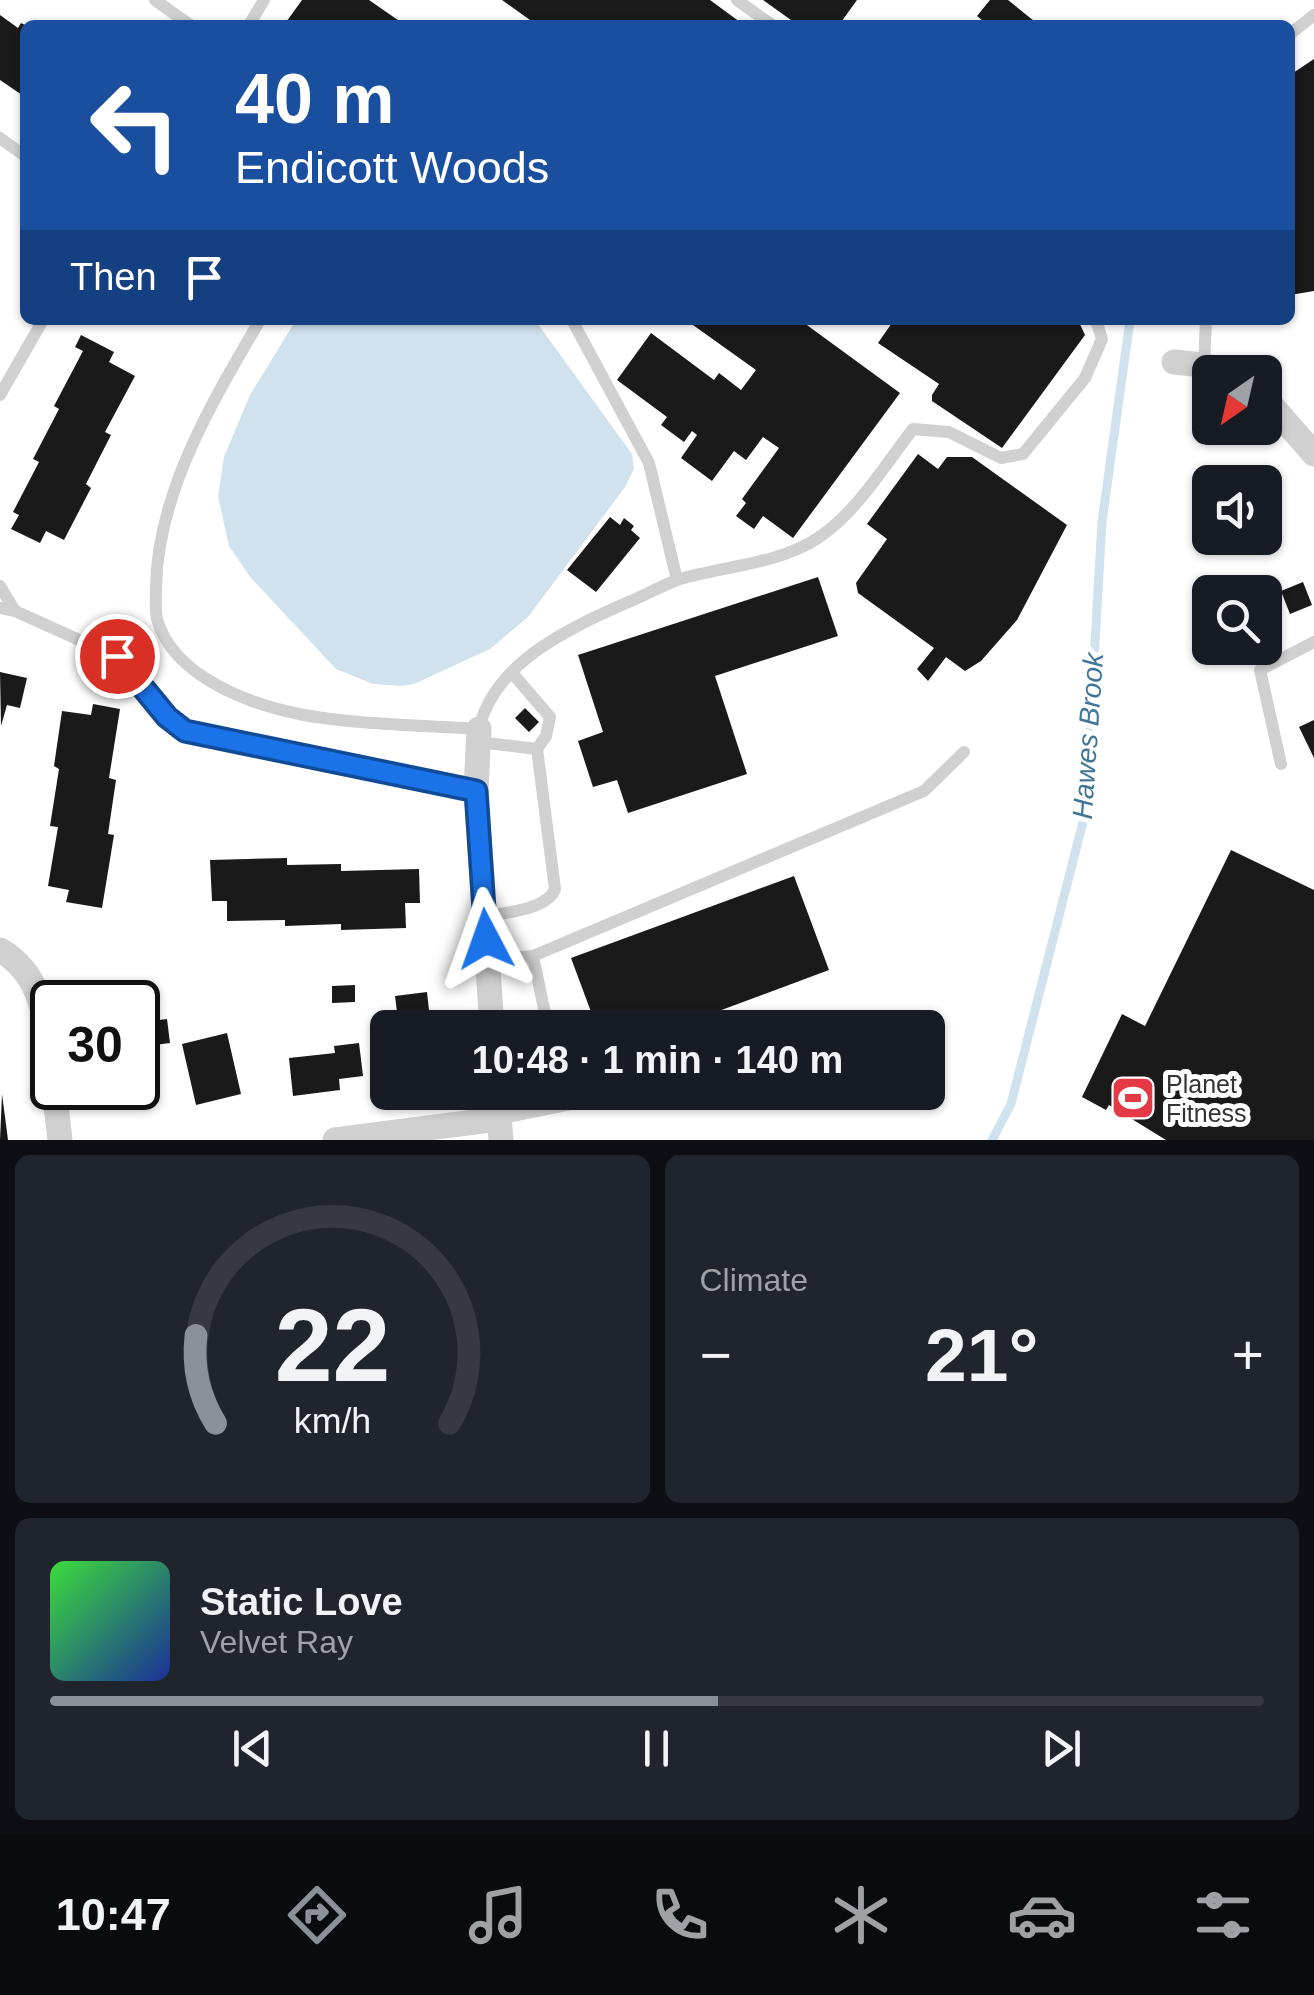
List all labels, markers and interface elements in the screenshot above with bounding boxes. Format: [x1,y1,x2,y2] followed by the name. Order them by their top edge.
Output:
[70,60,200,190] icon: left
[235,60,395,138] text: 40 m
[235,142,549,193] text: Endicott Woods
[177,250,232,305] icon: arrive
[70,256,157,298] text: Then
[1192,355,1282,445] north arrow
[1192,355,1282,665] map controls
[1192,465,1282,555] button: sound
[1192,575,1282,665] button: search
[75,614,160,699] pin
[90,629,145,684] icon: arrive
[1067,650,1109,820] water label: Hawes Brook
[434,887,538,991] position arrow
[30,980,160,1110] speed limit sign: 30
[472,1039,843,1081] text: 10:48 · 1 min · 140 m
[1166,1070,1247,1127] place label: Planet Fitness
[1110,1075,1156,1121] sports icon: Planet Fitness
[700,1262,808,1298] text: Climate
[274,1287,390,1403] text: 22
[925,1313,1038,1397] text: 21°
[700,1324,732,1386] text: −
[1232,1324,1264,1386] text: +
[294,1401,371,1441] text: km/h
[200,1581,403,1623] text: Static Love
[200,1624,353,1660] text: Velvet Ray
[225,1721,280,1776] icon: previous
[629,1721,684,1776] icon: pause
[1034,1721,1089,1776] icon: next
[282,1880,352,1950] icon: directions
[463,1880,533,1950] icon: music
[645,1880,715,1950] icon: phone
[826,1880,896,1950] icon: climate
[1007,1880,1077,1950] icon: car
[1188,1880,1258,1950] icon: filters
[56,1889,171,1940] text: 10:47

